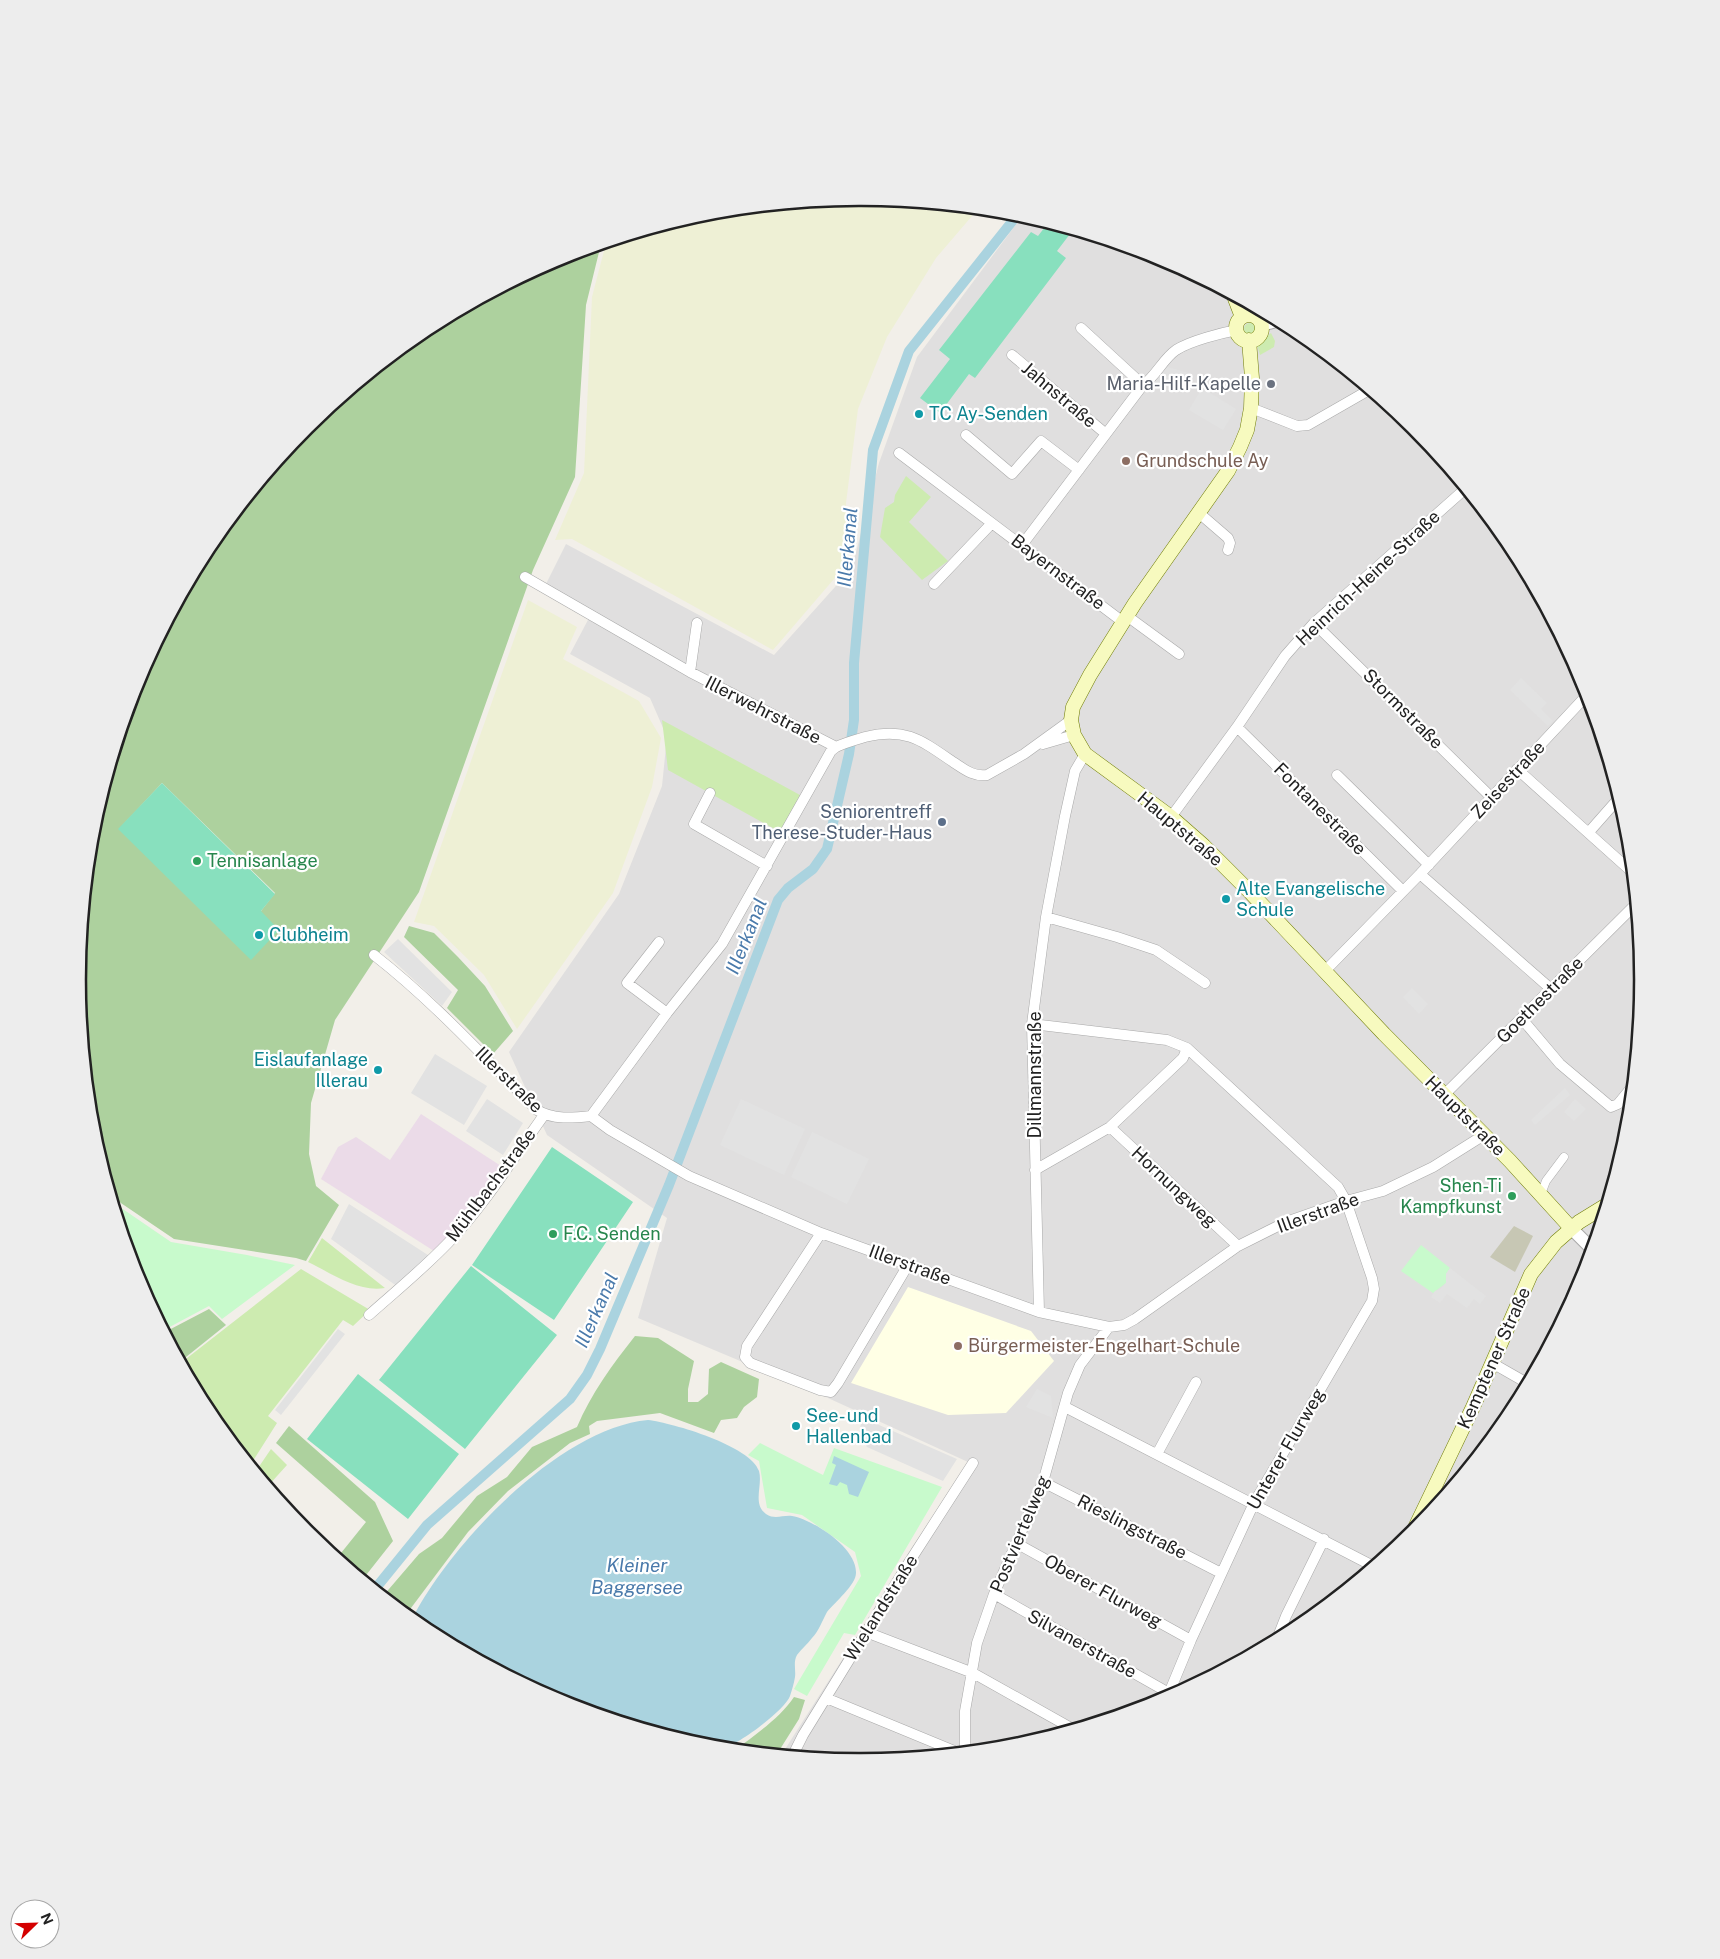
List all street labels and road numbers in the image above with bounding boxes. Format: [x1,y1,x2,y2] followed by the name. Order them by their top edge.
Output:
[1018,357,1101,432] street label: Jahnstraße
[1291,506,1444,650] street label: Heinrich-Heine-Straße
[1007,529,1109,614] street label: Bayernstraße
[1359,664,1448,753] street label: Stormstraße
[702,671,825,748] street label: Illerwehrstraße
[1466,736,1549,823] street label: Zeisestraße
[1270,758,1371,859] street label: Fontanestraße
[1133,787,1227,870] street label: Hauptstraße
[1492,952,1587,1047] street label: Goethestraße
[1024,1011,1045,1139] street label: Dillmannstraße
[471,1042,548,1117] street label: Illerstraße
[1421,1071,1510,1160] street label: Hauptstraße
[441,1124,540,1245] street label: Mühlbachstraße
[1127,1142,1221,1231] street label: Hornungweg
[1274,1188,1362,1237] street label: Illerstraße
[866,1240,954,1289] street label: Illerstraße
[1453,1284,1534,1432] street label: Kemptener Straße
[1242,1384,1329,1513] street label: Unterer Flurweg
[985,1472,1054,1595] street label: Postviertelweg
[1074,1490,1191,1563] street label: Rieslingstraße
[1041,1550,1166,1632] street label: Oberer Flurweg
[839,1551,922,1665] street label: Wielandstraße
[1024,1605,1140,1682] street label: Silvanerstraße

